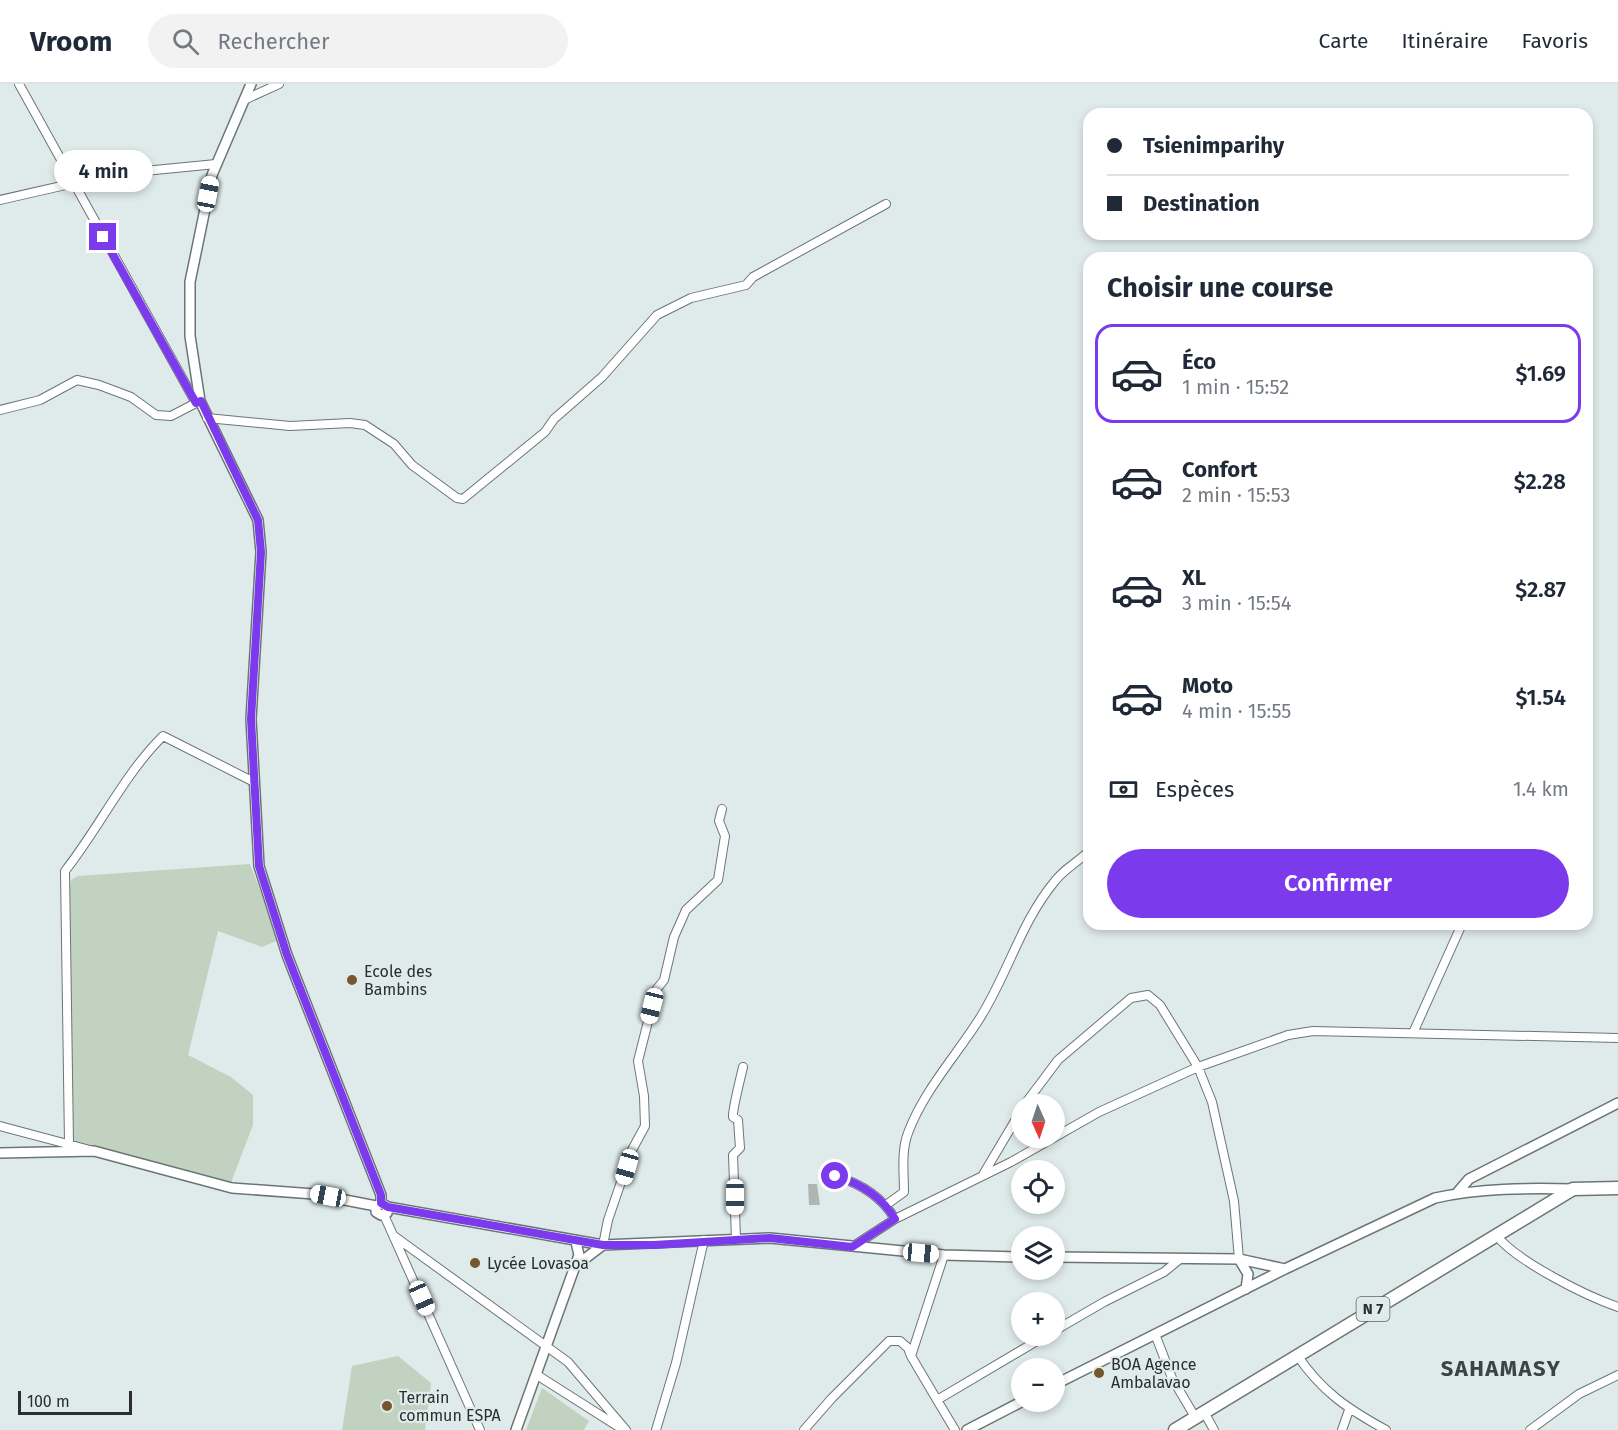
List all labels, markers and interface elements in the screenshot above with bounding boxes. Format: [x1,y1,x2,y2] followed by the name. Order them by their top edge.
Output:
[148,14,568,68] search box
[30,25,112,58] text: Vroom
[169,25,202,58] icon: search
[217,28,330,55] text: Rechercher
[1319,28,1368,54] text: Carte
[1401,28,1488,54] text: Itinéraire
[1521,28,1588,54] text: Favoris
[1143,132,1284,159] text: Tsienimparihy
[54,150,152,192] callout: 4 min
[78,159,129,183] text: 4 min
[196,175,220,213] car
[1143,190,1260,217] text: Destination
[89,223,116,250] route end
[1107,272,1333,304] text: Choisir une course
[1110,347,1164,401] icon: car
[1182,348,1216,375] text: Éco
[1516,360,1566,387] text: $1.69
[1182,375,1289,399] text: 1 min · 15:52
[1110,455,1164,509] icon: car
[1182,456,1258,483] text: Confort
[1514,468,1566,495] text: $2.28
[1182,483,1291,507] text: 2 min · 15:53
[1110,563,1164,617] icon: car
[1182,564,1206,591] text: XL
[1515,576,1566,603] text: $2.87
[1182,591,1291,615] text: 3 min · 15:54
[1110,671,1164,725] icon: car
[1182,672,1233,699] text: Moto
[1515,684,1566,711] text: $1.54
[1182,699,1291,723] text: 4 min · 15:55
[1107,773,1140,806] icon: cash
[1155,776,1234,803] text: Espèces
[1513,777,1569,801] text: 1.4 km
[1107,849,1569,918] button: Confirmer
[364,962,432,999] place label: Ecole des Bambins
[345,973,359,987] marker: Ecole des Bambins
[639,986,665,1026] car
[1011,1094,1065,1148] north arrow
[1011,1094,1065,1412] map controls
[613,1147,641,1187] car
[1011,1160,1065,1214] button: locate
[821,1162,848,1189] route start
[726,1179,744,1215] car
[309,1184,347,1208] car
[1011,1226,1065,1280] button: layers
[902,1242,940,1264] car
[487,1254,589,1273] place label: Lycée Lovasoa
[468,1256,482,1270] marker: Lycée Lovasoa
[406,1278,438,1318] car
[1011,1292,1065,1346] button: +
[1356,1297,1390,1321] road number: N 7
[1111,1355,1196,1392] place label: BOA Agence Ambalavao
[1441,1355,1561,1382] district label: SAHAMASY
[1011,1358,1065,1412] button: −
[1092,1366,1106,1380] marker: BOA Agence Ambalavao
[18,1388,132,1416] scale bar
[399,1388,501,1425] place label: Terrain commun ESPA
[27,1392,70,1411] text: 100 m
[380,1399,394,1413] marker: Terrain commun ESPA

